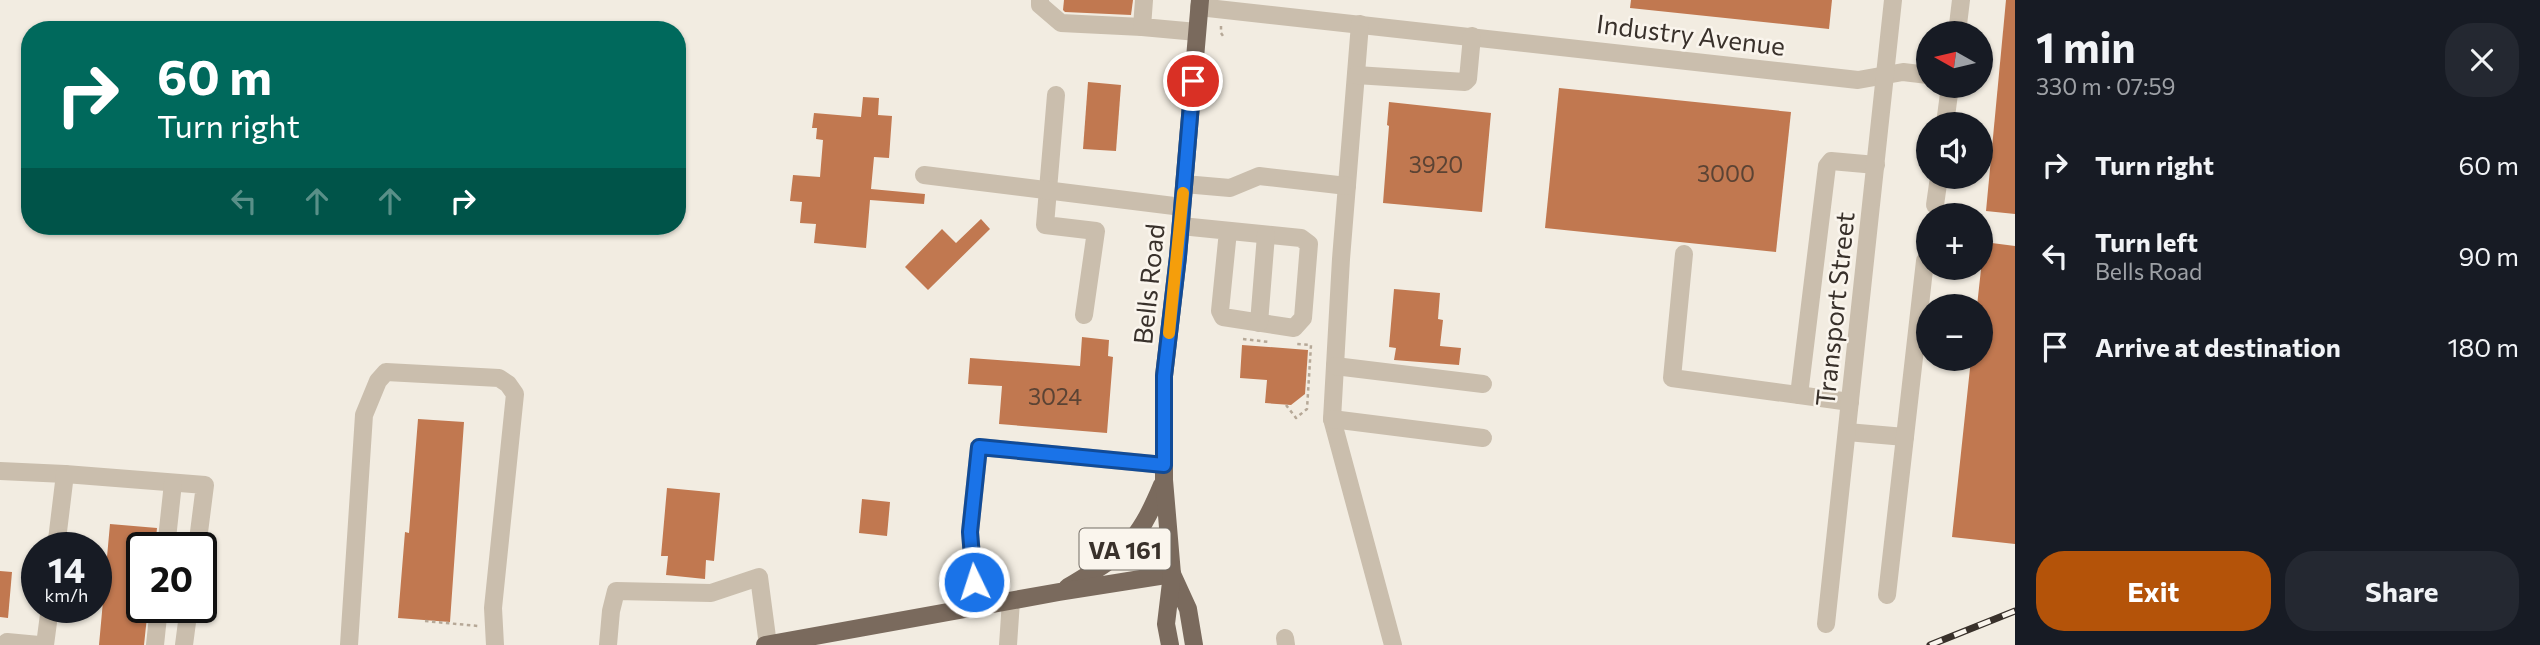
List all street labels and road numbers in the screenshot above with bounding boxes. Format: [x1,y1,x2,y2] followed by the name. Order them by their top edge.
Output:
[1595,7,1787,61] street label: Industry Avenue
[1808,210,1860,408] street label: Transport Street
[1126,222,1170,346] street label: Bells Road
[1080,528,1170,570] road number: VA 161

